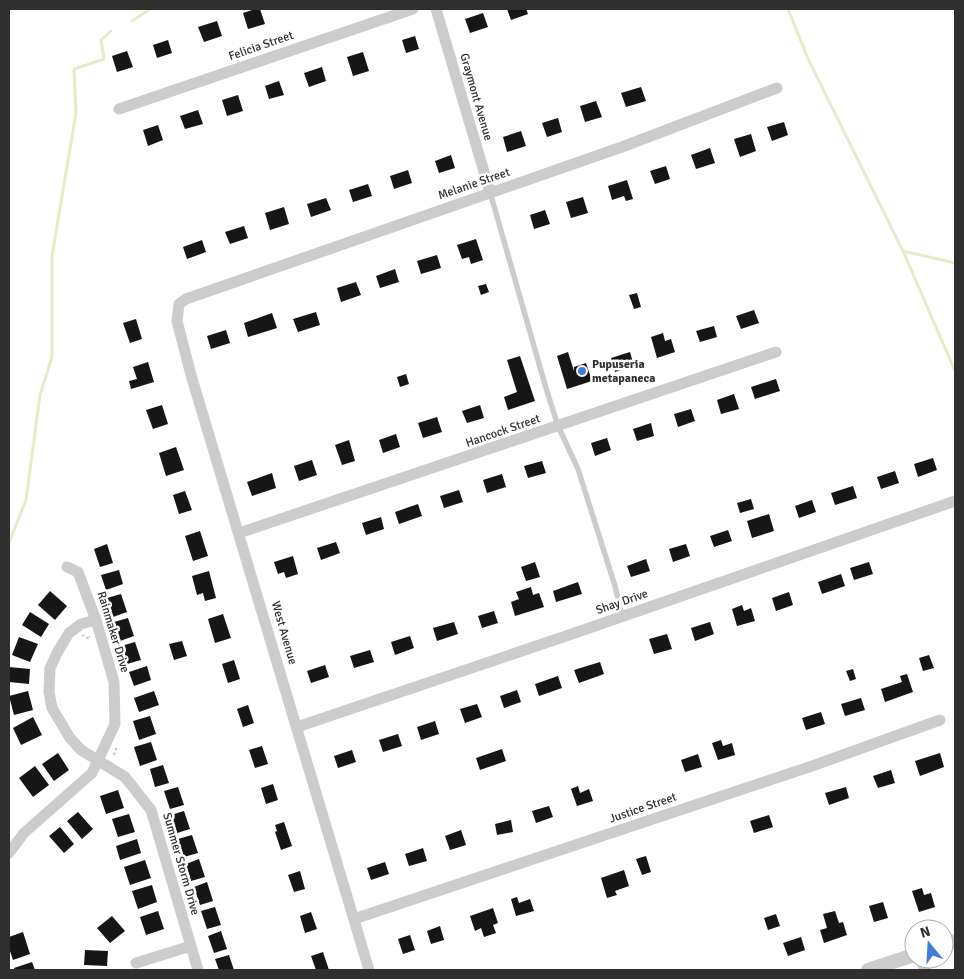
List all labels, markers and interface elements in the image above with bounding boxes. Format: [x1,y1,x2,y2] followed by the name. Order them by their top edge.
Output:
[227,28,295,64] street label: Felicia Street
[456,52,496,142] street label: Graymont Avenue
[436,165,512,203] street label: Melanie Street
[592,357,655,386] place label: Pupuseria metapaneca
[576,365,588,377] marker: Pupuseria metapaneca
[464,411,542,451] street label: Hancock Street
[594,586,650,618] street label: Shay Drive
[93,589,133,675] street label: Rainmaker Drive
[268,600,300,666] street label: West Avenue
[607,789,679,827] street label: Justice Street
[159,811,203,917] street label: Summer Storm Drive
[904,919,954,969] north arrow
[918,923,932,942] text: N

